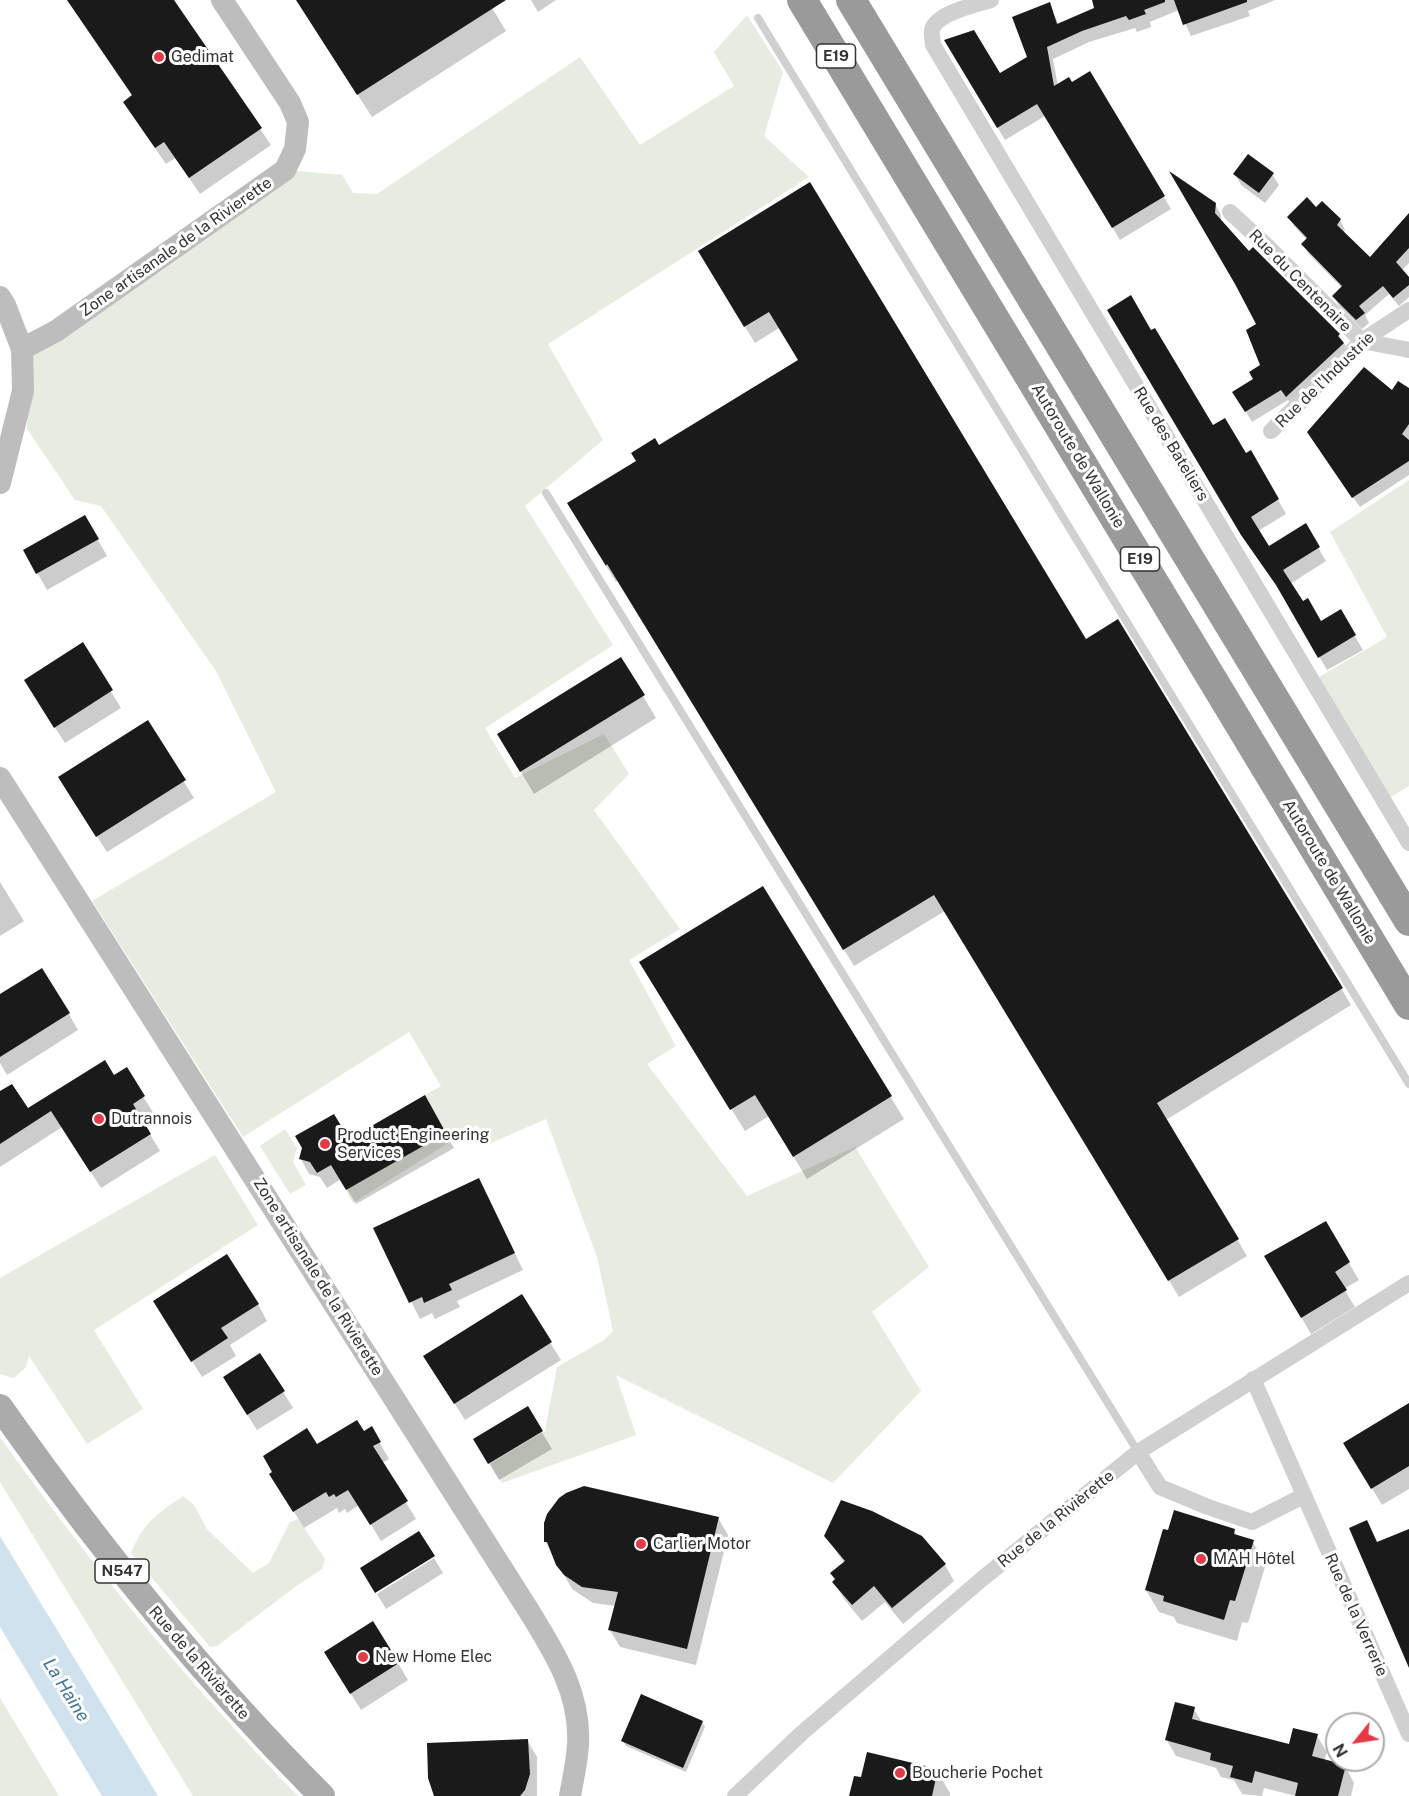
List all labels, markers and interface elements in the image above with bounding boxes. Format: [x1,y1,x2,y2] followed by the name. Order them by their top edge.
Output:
[816,44,856,68] road number: E19
[171,47,234,67] place label: Gedimat
[152,50,166,64] marker: Gedimat
[76,173,276,321] street label: Zone artisanale de la Rivierette
[1245,226,1355,336] street label: Rue du Centenaire
[1272,328,1378,432] street label: Rue de l'Industrie
[1027,380,1129,532] street label: Autoroute de Wallonie
[1129,383,1213,505] street label: Rue des Bateliers
[1120,547,1160,571] road number: E19
[1278,796,1380,948] street label: Autoroute de Wallonie
[111,1109,192,1129] place label: Dutrannois
[92,1112,106,1126] marker: Dutrannois
[337,1125,489,1163] place label: Product Engineering Services
[318,1137,332,1151] marker: Product Engineering Services
[249,1174,387,1380] street label: Zone artisanale de la Rivierette
[994,1466,1118,1572] street label: Rue de la Rivièrette
[653,1534,751,1554] place label: Carlier Motor
[634,1537,648,1551] marker: Carlier Motor
[1213,1549,1295,1569] place label: MAH Hôtel
[1320,1550,1392,1680] street label: Rue de la Verrerie
[1194,1552,1208,1566] marker: MAH Hôtel
[95,1559,149,1583] road number: N547
[145,1602,253,1724] street label: Rue de la Rivièrette
[375,1647,492,1667] place label: New Home Elec
[356,1650,370,1664] marker: New Home Elec
[38,1654,94,1726] water label: La Haine
[1325,1712,1385,1772] north arrow
[1329,1740,1352,1760] text: N
[912,1763,1043,1783] place label: Boucherie Pochet
[893,1766,907,1780] marker: Boucherie Pochet

